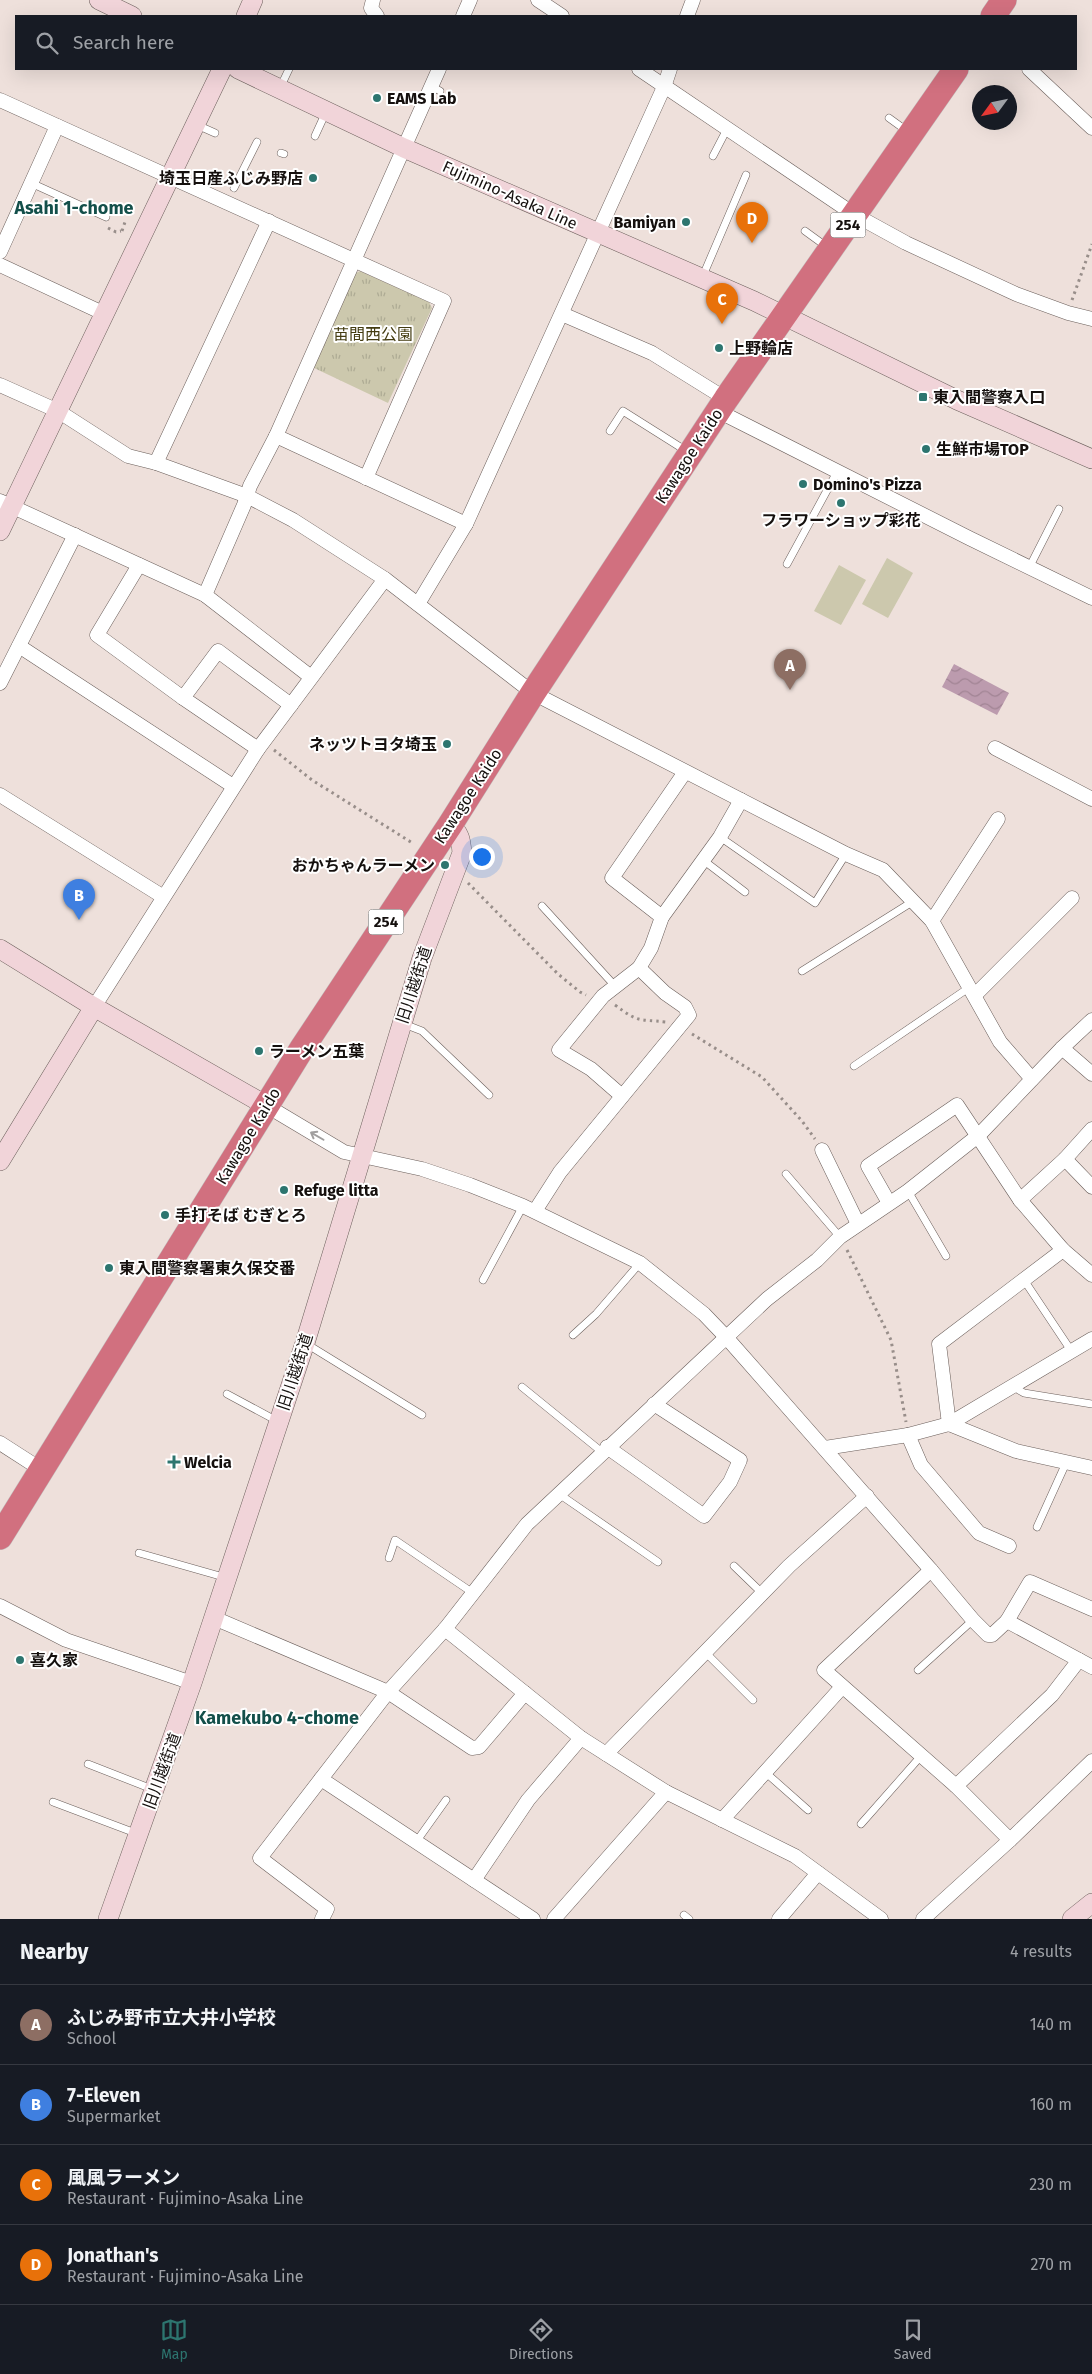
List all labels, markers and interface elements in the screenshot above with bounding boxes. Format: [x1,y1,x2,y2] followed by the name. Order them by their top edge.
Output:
[15,15,1077,70] search box
[33,29,61,57] icon: search
[73,31,174,54] text: Search here
[972,85,1017,130] north arrow
[387,89,457,108] place label: EAMS Lab
[371,92,383,104] marker: EAMS Lab
[440,157,580,233] street label: Fujimino-Asaka Line
[159,169,303,188] place label: 埼玉日産ふじみ野店
[307,172,319,184] marker: 埼玉日産ふじみ野店
[13,197,134,219] district label: Asahi 1-chome
[736,202,768,243] pin: D
[830,212,866,238] road number: 254
[613,213,676,232] place label: Bamiyan
[680,216,692,228] marker: Bamiyan
[706,283,738,324] pin: C
[333,325,413,344] park label: 苗間西公園
[729,339,793,358] place label: 上野輪店
[713,342,725,354] marker: 上野輪店
[933,388,1045,407] place label: 東入間警察入口
[917,391,929,403] marker: 東入間警察入口
[651,405,727,507] street label: Kawagoe Kaido
[936,440,1029,459] place label: 生鮮市場TOP
[920,443,932,455] marker: 生鮮市場TOP
[813,475,922,494] place label: Domino's Pizza
[797,478,809,490] marker: Domino's Pizza
[835,497,847,509] marker: フラワーショップ彩花
[761,511,921,530] place label: フラワーショップ彩花
[774,649,806,690] pin: A
[309,735,437,754] place label: ネッツトヨタ埼玉
[441,738,453,750] marker: ネッツトヨタ埼玉
[430,745,506,847] street label: Kawagoe Kaido
[469,844,495,870] your location
[292,856,435,875] place label: おかちゃんラーメン
[439,859,451,871] marker: おかちゃんラーメン
[63,879,95,920] pin: B
[368,910,404,934] road number: 254
[393,944,435,1026] street label: 旧川越街道
[269,1042,364,1061] place label: ラーメン五葉
[253,1045,265,1057] marker: ラーメン五葉
[212,1084,284,1188] street label: Kawagoe Kaido
[310,1130,324,1140] one-way arrow
[294,1181,379,1200] place label: Refuge litta
[278,1184,290,1196] marker: Refuge litta
[175,1206,307,1225] place label: 手打そば むぎとろ
[159,1209,171,1221] marker: 手打そば むぎとろ
[119,1259,295,1278] place label: 東入間警察署東久保交番
[103,1262,115,1274] marker: 東入間警察署東久保交番
[274,1331,316,1413] street label: 旧川越街道
[184,1453,232,1472] place label: Welcia
[168,1456,180,1468] marker: Welcia
[30,1651,78,1670] place label: 喜久家
[14,1654,26,1666] marker: 喜久家
[195,1707,359,1729] district label: Kamekubo 4-chome
[139,1730,185,1812] street label: 旧川越街道
[20,1939,88,1965] text: Nearby
[1010,1942,1072,1961] text: 4 results
[67,2006,276,2029] text: ふじみ野市立大井小学校
[31,2015,41,2034] text: A
[1030,2015,1072,2034] text: 140 m
[67,2029,116,2048] text: School
[67,2084,140,2107] text: 7-Eleven
[31,2095,41,2114] text: B
[1030,2095,1072,2114] text: 160 m
[67,2107,161,2126] text: Supermarket
[67,2166,180,2189] text: 風風ラーメン
[31,2175,41,2194] text: C
[1029,2175,1072,2194] text: 230 m
[67,2189,304,2208] text: Restaurant · Fujimino-Asaka Line
[67,2244,159,2267] text: Jonathan's
[31,2255,41,2274] text: D
[1030,2255,1072,2274] text: 270 m
[67,2267,304,2286] text: Restaurant · Fujimino-Asaka Line
[160,2316,188,2363] tab: Map
[509,2316,573,2363] tab: Directions
[894,2316,932,2363] tab: Saved

